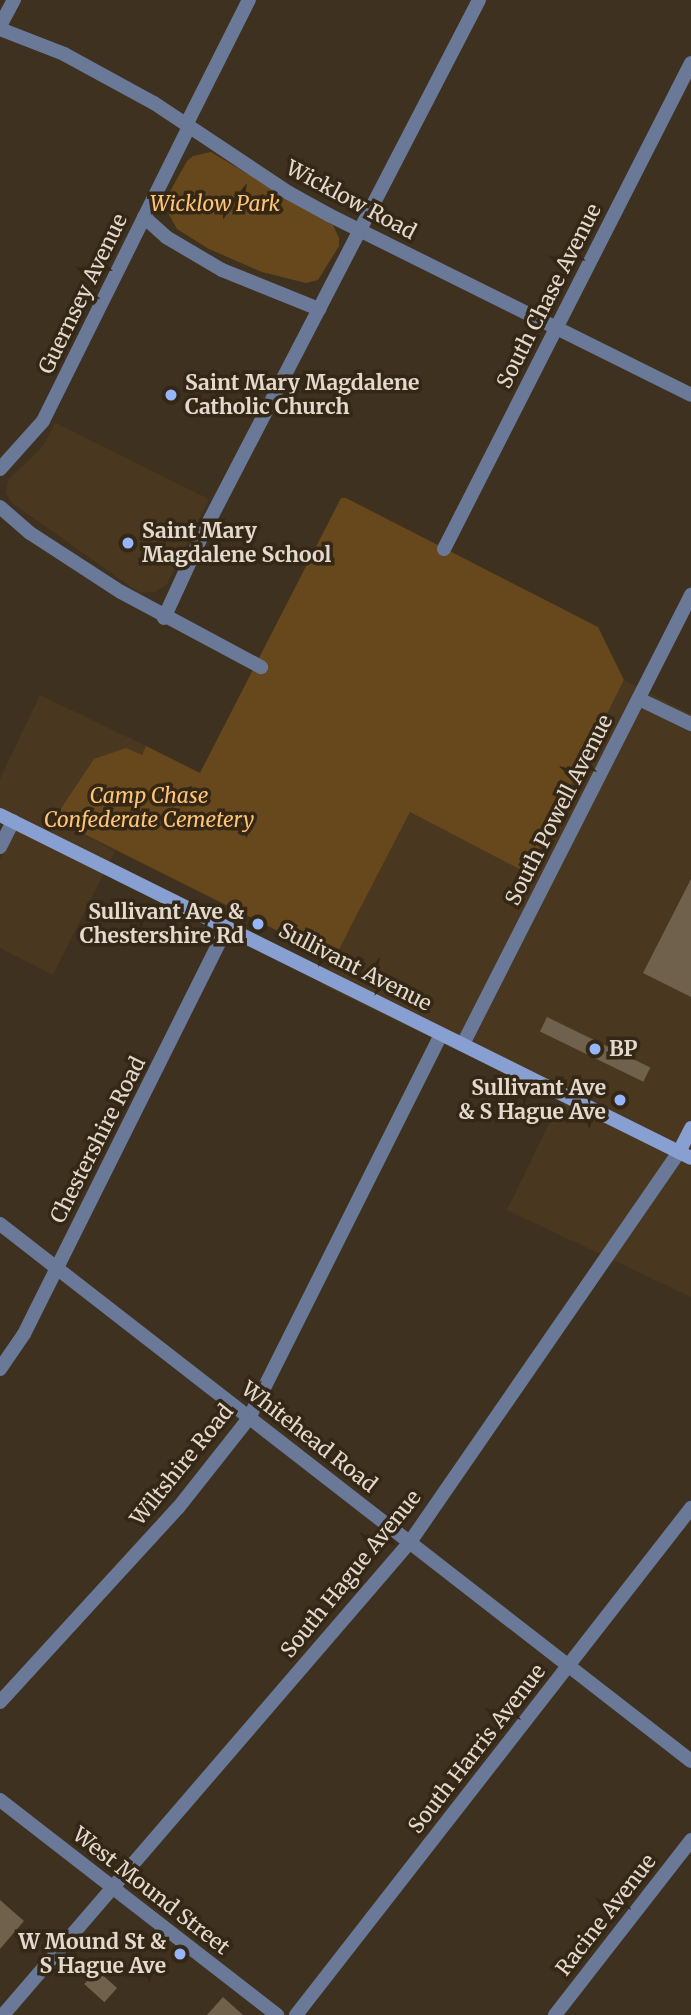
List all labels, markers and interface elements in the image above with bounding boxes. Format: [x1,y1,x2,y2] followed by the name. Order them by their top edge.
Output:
[282,155,420,245] street label: Wicklow Road
[150,191,280,217] park label: Wicklow Park
[492,200,606,392] street label: South Chase Avenue
[33,210,133,378] street label: Guernsey Avenue
[185,370,419,420] place label: Saint Mary Magdalene Catholic Church
[163,387,179,403] marker: Saint Mary Magdalene Catholic Church
[142,518,331,568] place label: Saint Mary Magdalene School
[120,535,136,551] marker: Saint Mary Magdalene School
[500,711,618,909] street label: South Powell Avenue
[44,783,254,833] park label: Camp Chase Confederate Cemetery
[80,899,244,949] place label: Sullivant Ave & Chestershire Rd
[250,916,266,932] marker: Sullivant Ave & Chestershire Rd
[274,918,436,1016] street label: Sullivant Avenue
[609,1036,637,1062] place label: BP
[587,1041,603,1057] marker: BP
[45,1053,151,1227] street label: Chestershire Road
[459,1075,606,1125] place label: Sullivant Ave & S Hague Ave
[612,1092,628,1108] marker: Sullivant Ave & S Hague Ave
[236,1376,382,1498] street label: Whitehead Road
[125,1399,239,1531] street label: Wiltshire Road
[276,1485,426,1663] street label: South Hague Avenue
[403,1659,551,1839] street label: South Harris Avenue
[68,1822,234,1960] street label: West Mound Street
[551,1849,661,1981] street label: Racine Avenue
[18,1929,166,1979] place label: W Mound St & S Hague Ave
[172,1946,188,1962] marker: W Mound St & S Hague Ave

